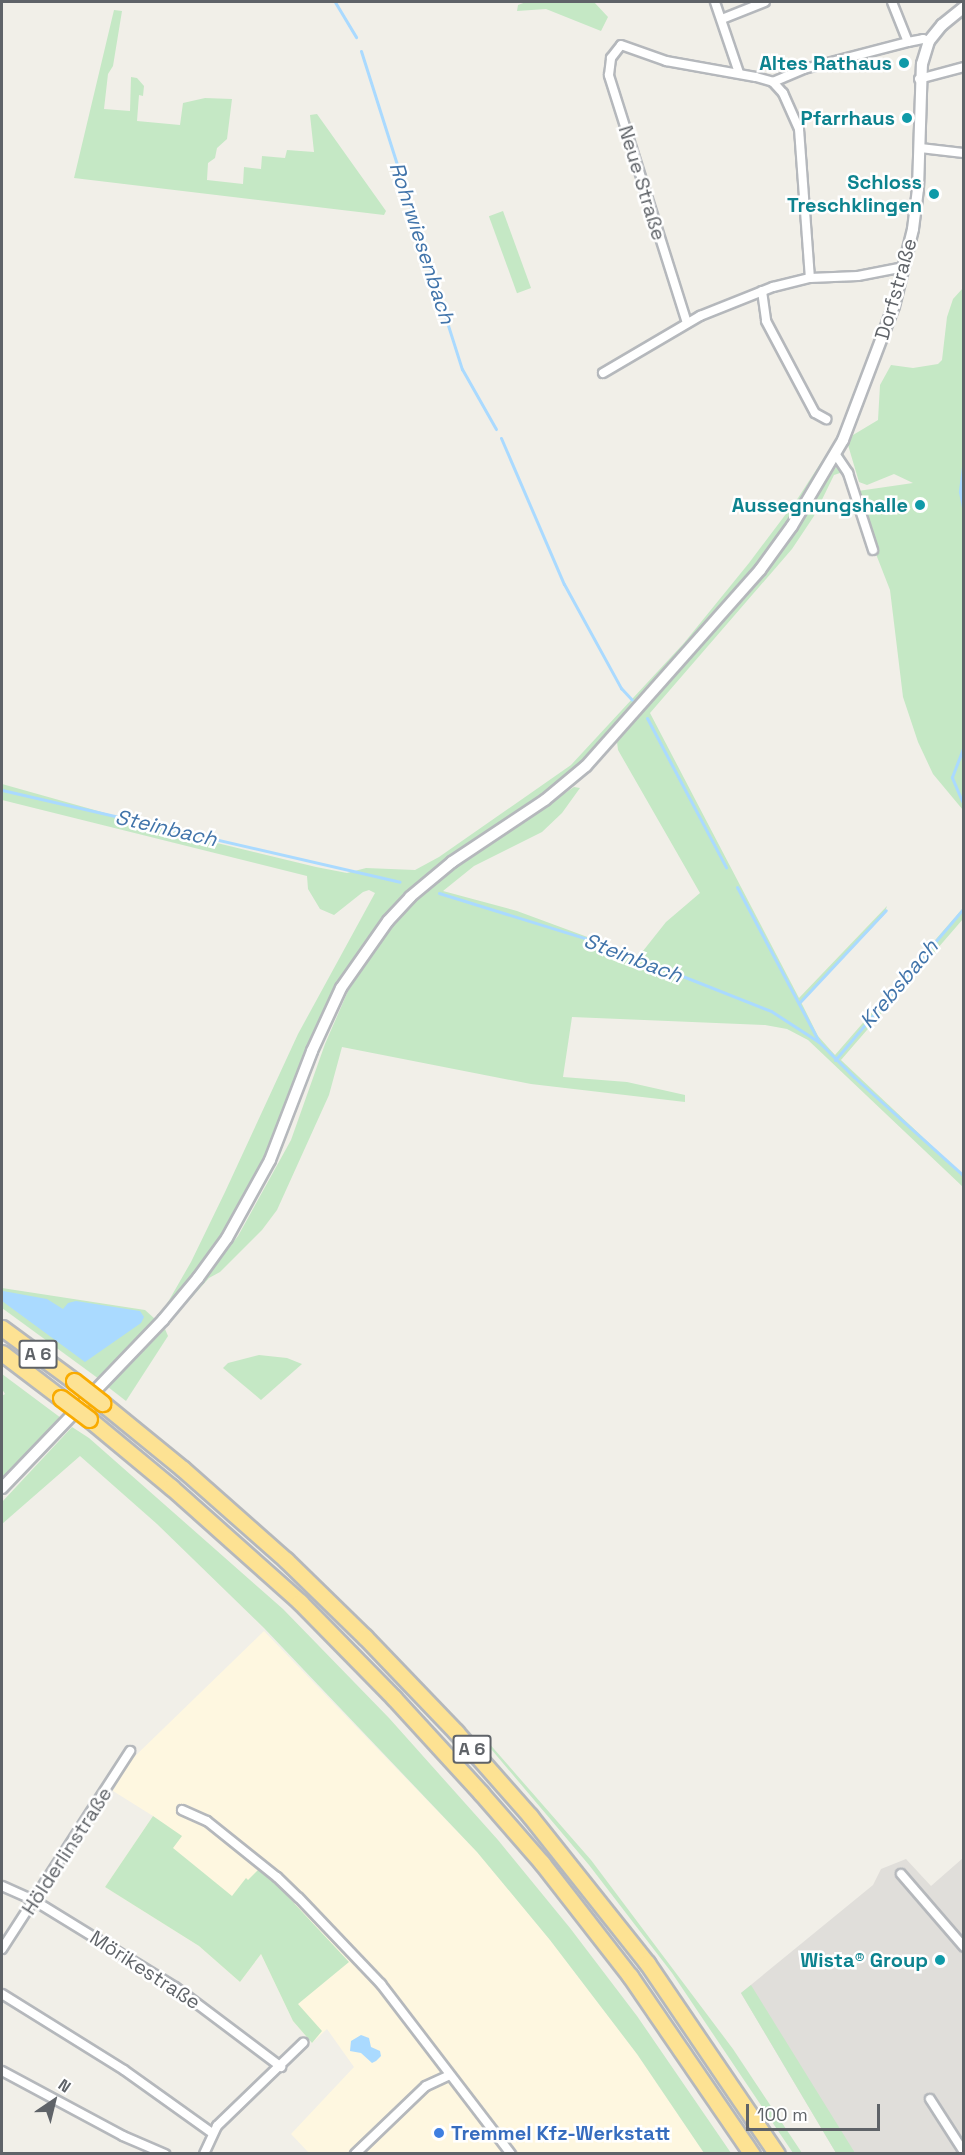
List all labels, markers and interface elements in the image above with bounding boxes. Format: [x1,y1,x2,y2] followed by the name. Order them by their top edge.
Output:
[759,51,892,75] place label: Altes Rathaus
[897,56,911,70] marker: Altes Rathaus
[801,106,895,130] place label: Pfarrhaus
[900,111,914,125] marker: Pfarrhaus
[613,123,671,243] street label: Neue Straße
[384,159,460,327] water label: Rohrwiesenbach
[787,170,922,217] place label: Schloss Treschklingen
[927,187,941,201] marker: Schloss Treschklingen
[870,235,922,343] street label: Dorfstraße
[732,493,908,517] place label: Aussegnungshalle
[913,498,927,512] marker: Aussegnungshalle
[113,804,219,852] water label: Steinbach
[580,928,686,988] water label: Steinbach
[855,934,943,1034] water label: Krebsbach
[17,1339,59,1369] road number: A 6
[451,1734,493,1764] road number: A 6
[17,1783,117,1919] street label: Hölderlinstraße
[85,1925,205,2015] street label: Mörikestraße
[800,1948,928,1972] place label: Wista® Group
[933,1953,947,1967] marker: Wista® Group
[24,2071,84,2131] north arrow
[54,2074,75,2098] text: N
[749,2092,882,2130] scale bar
[757,2103,808,2126] text: 100 m
[451,2121,670,2145] place label: Tremmel Kfz-Werkstatt
[432,2126,446,2140] marker: Tremmel Kfz-Werkstatt

